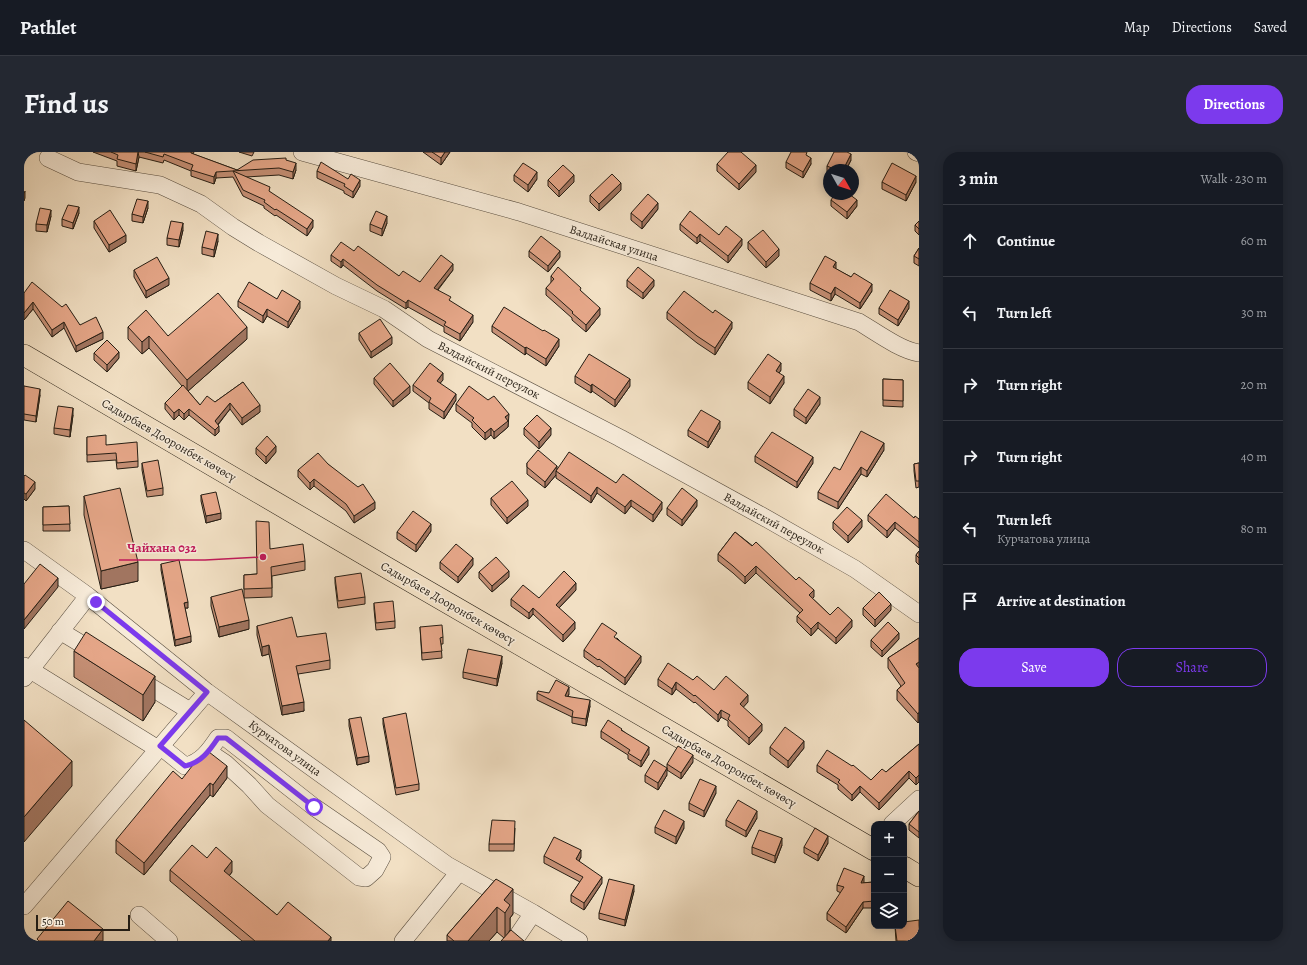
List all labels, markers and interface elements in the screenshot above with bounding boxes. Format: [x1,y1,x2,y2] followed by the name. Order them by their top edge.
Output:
[20,15,76,41] text: Pathlet
[1124,18,1150,37] text: Map
[1172,18,1232,37] text: Directions
[1254,18,1287,37] text: Saved
[24,85,109,123] text: Find us
[1186,85,1283,124] button: Directions
[823,164,859,200] north arrow
[959,167,998,190] text: 3 min
[1201,170,1267,187] text: Walk · 230 m
[567,221,661,265] street label: Валдайская улица
[959,230,981,252] icon: ahead
[997,231,1055,251] text: Continue
[1241,232,1267,249] text: 60 m
[959,302,981,324] icon: left
[997,303,1052,323] text: Turn left
[1241,304,1267,321] text: 30 m
[435,337,543,403] street label: Валдайский переулок
[959,374,981,396] icon: right
[997,375,1062,395] text: Turn right
[1241,376,1267,393] text: 20 m
[99,395,240,485] street label: Садырбаев Дооронбек көчөсү
[959,446,981,468] icon: right
[997,447,1062,467] text: Turn right
[1241,448,1267,465] text: 40 m
[721,489,827,557] street label: Валдайский переулок
[997,510,1052,530] text: Turn left
[959,518,981,540] icon: left
[1240,520,1267,537] text: 80 m
[997,530,1090,547] text: Курчатова улица
[119,535,205,560] callout: Чайхана 032
[127,539,197,556] text: Чайхана 032
[378,558,519,648] street label: Садырбаев Дооронбек көчөсү
[959,590,981,612] icon: arrive
[997,591,1126,611] text: Arrive at destination
[87,593,105,611] route end
[959,648,1109,687] button: Save
[1117,648,1267,687] button: Share
[246,716,325,780] street label: Курчатова улица
[659,721,800,811] street label: Садырбаев Дооронбек көчөсү
[305,798,323,816] route start
[871,821,907,929] map controls
[871,821,907,857] button: +
[871,857,907,893] button: −
[871,893,907,929] button: layers
[36,913,130,932] scale bar
[42,914,64,929] text: 50 m

